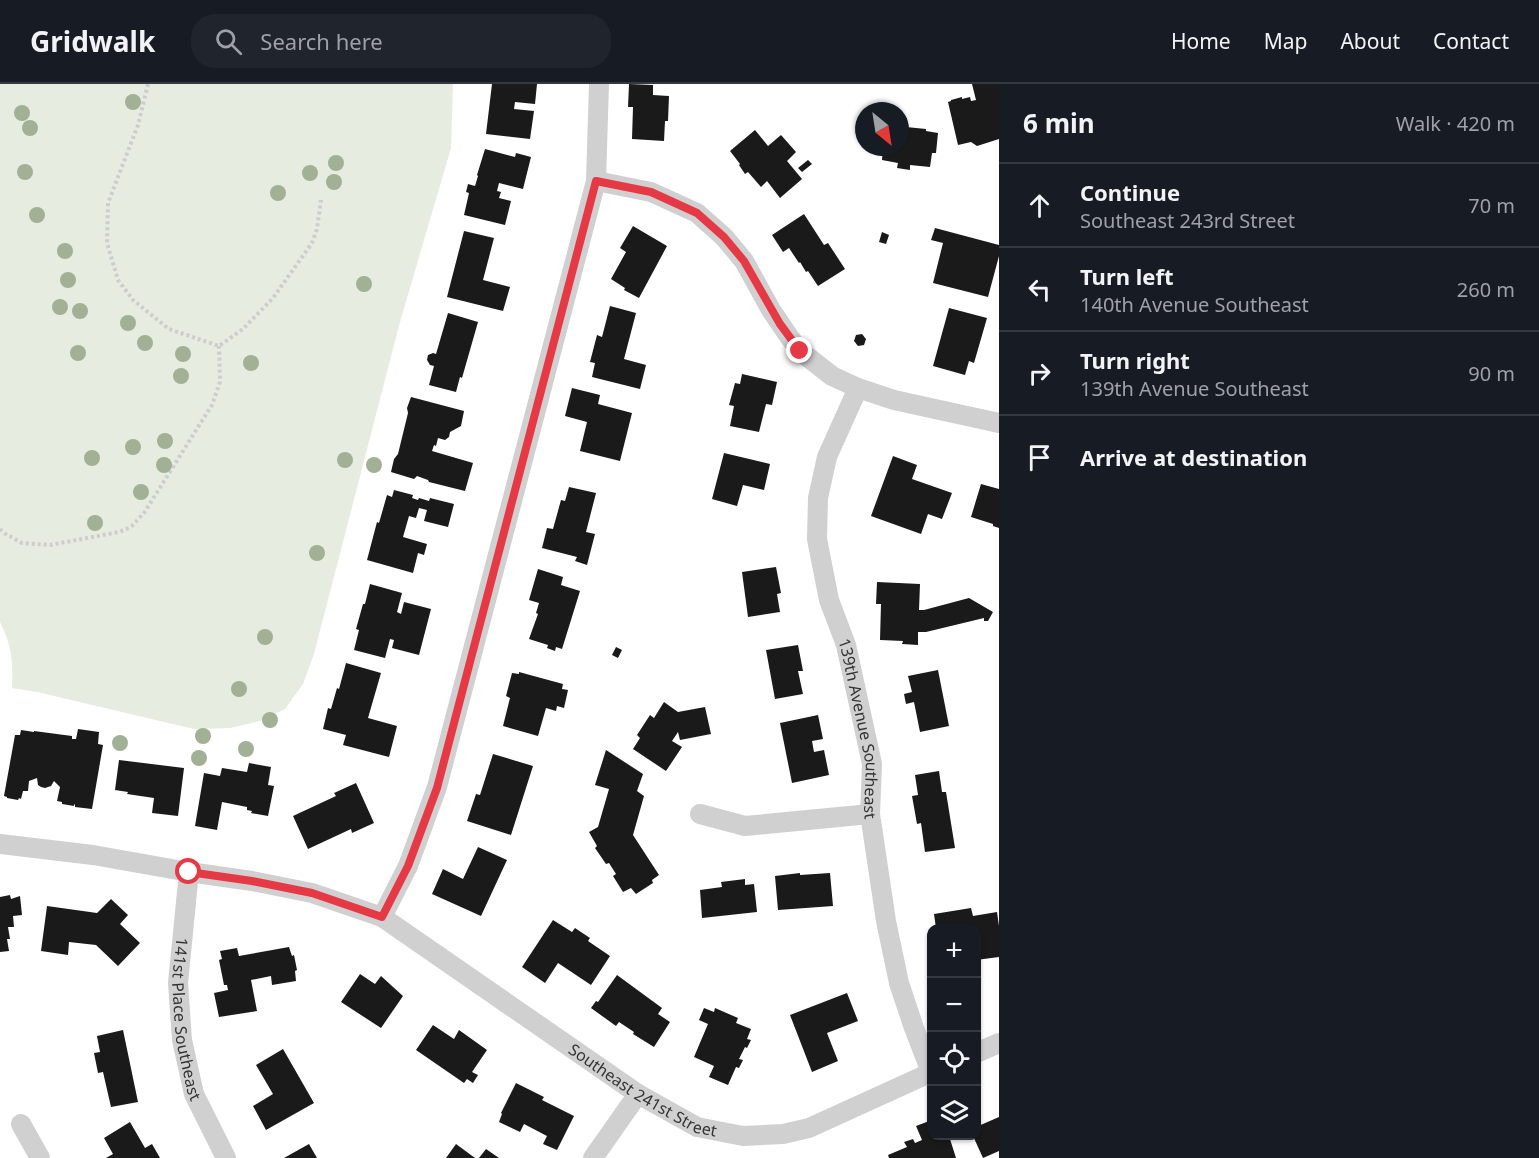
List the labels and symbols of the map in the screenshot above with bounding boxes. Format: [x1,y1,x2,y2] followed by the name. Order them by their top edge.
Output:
[855,102,909,156] north arrow
[786,337,812,363] route end
[833,635,883,821] street label: 139th Avenue Southeast
[175,858,201,884] route start
[167,936,207,1105] street label: 141st Place Southeast
[564,1038,719,1142] street label: Southeast 241st Street

